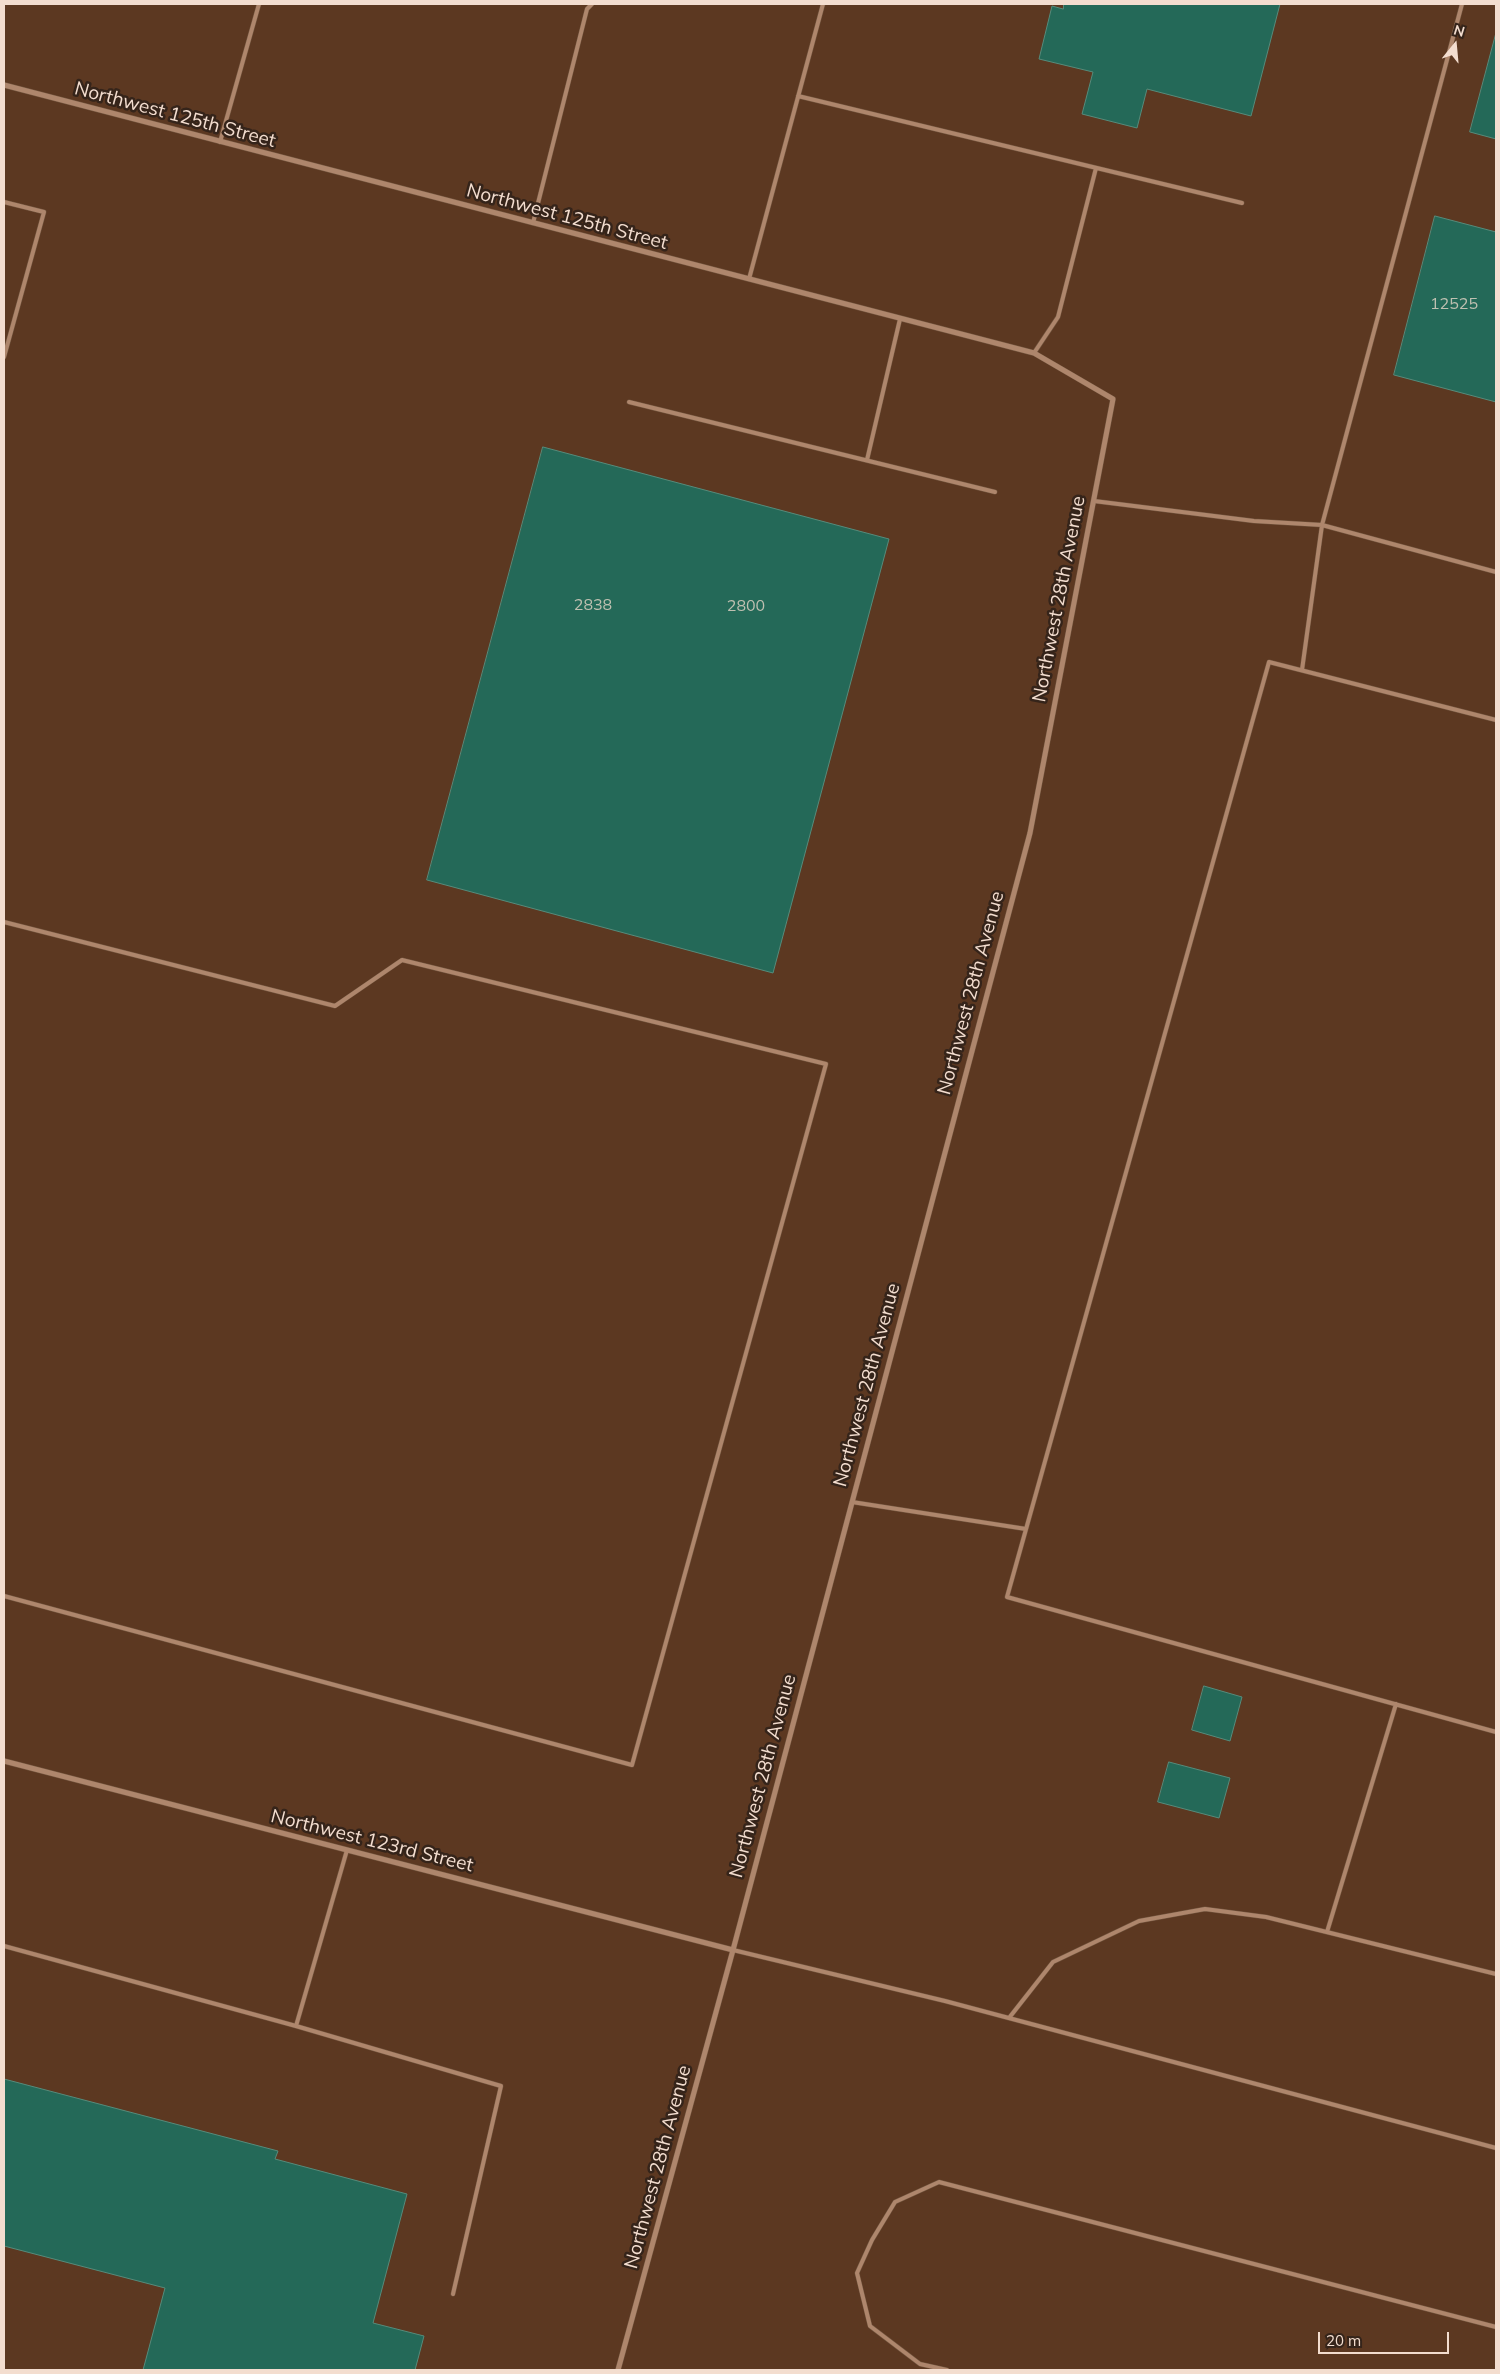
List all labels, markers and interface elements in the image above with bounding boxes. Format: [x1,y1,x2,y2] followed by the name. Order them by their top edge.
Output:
[1430,20,1480,70] north arrow
[1452,21,1467,41] text: N
[72,77,278,153] street label: Northwest 125th Street
[464,179,670,255] street label: Northwest 125th Street
[1430,294,1478,314] house number: 12525
[1028,494,1090,704] street label: Northwest 28th Avenue
[574,595,612,615] house number: 2838
[727,596,765,616] house number: 2800
[933,889,1009,1097] street label: Northwest 28th Avenue
[829,1281,905,1489] street label: Northwest 28th Avenue
[725,1672,801,1880] street label: Northwest 28th Avenue
[269,1805,475,1877] street label: Northwest 123rd Street
[620,2063,696,2271] street label: Northwest 28th Avenue
[1320,2322,1451,2354] scale bar
[1326,2331,1361,2350] text: 20 m

